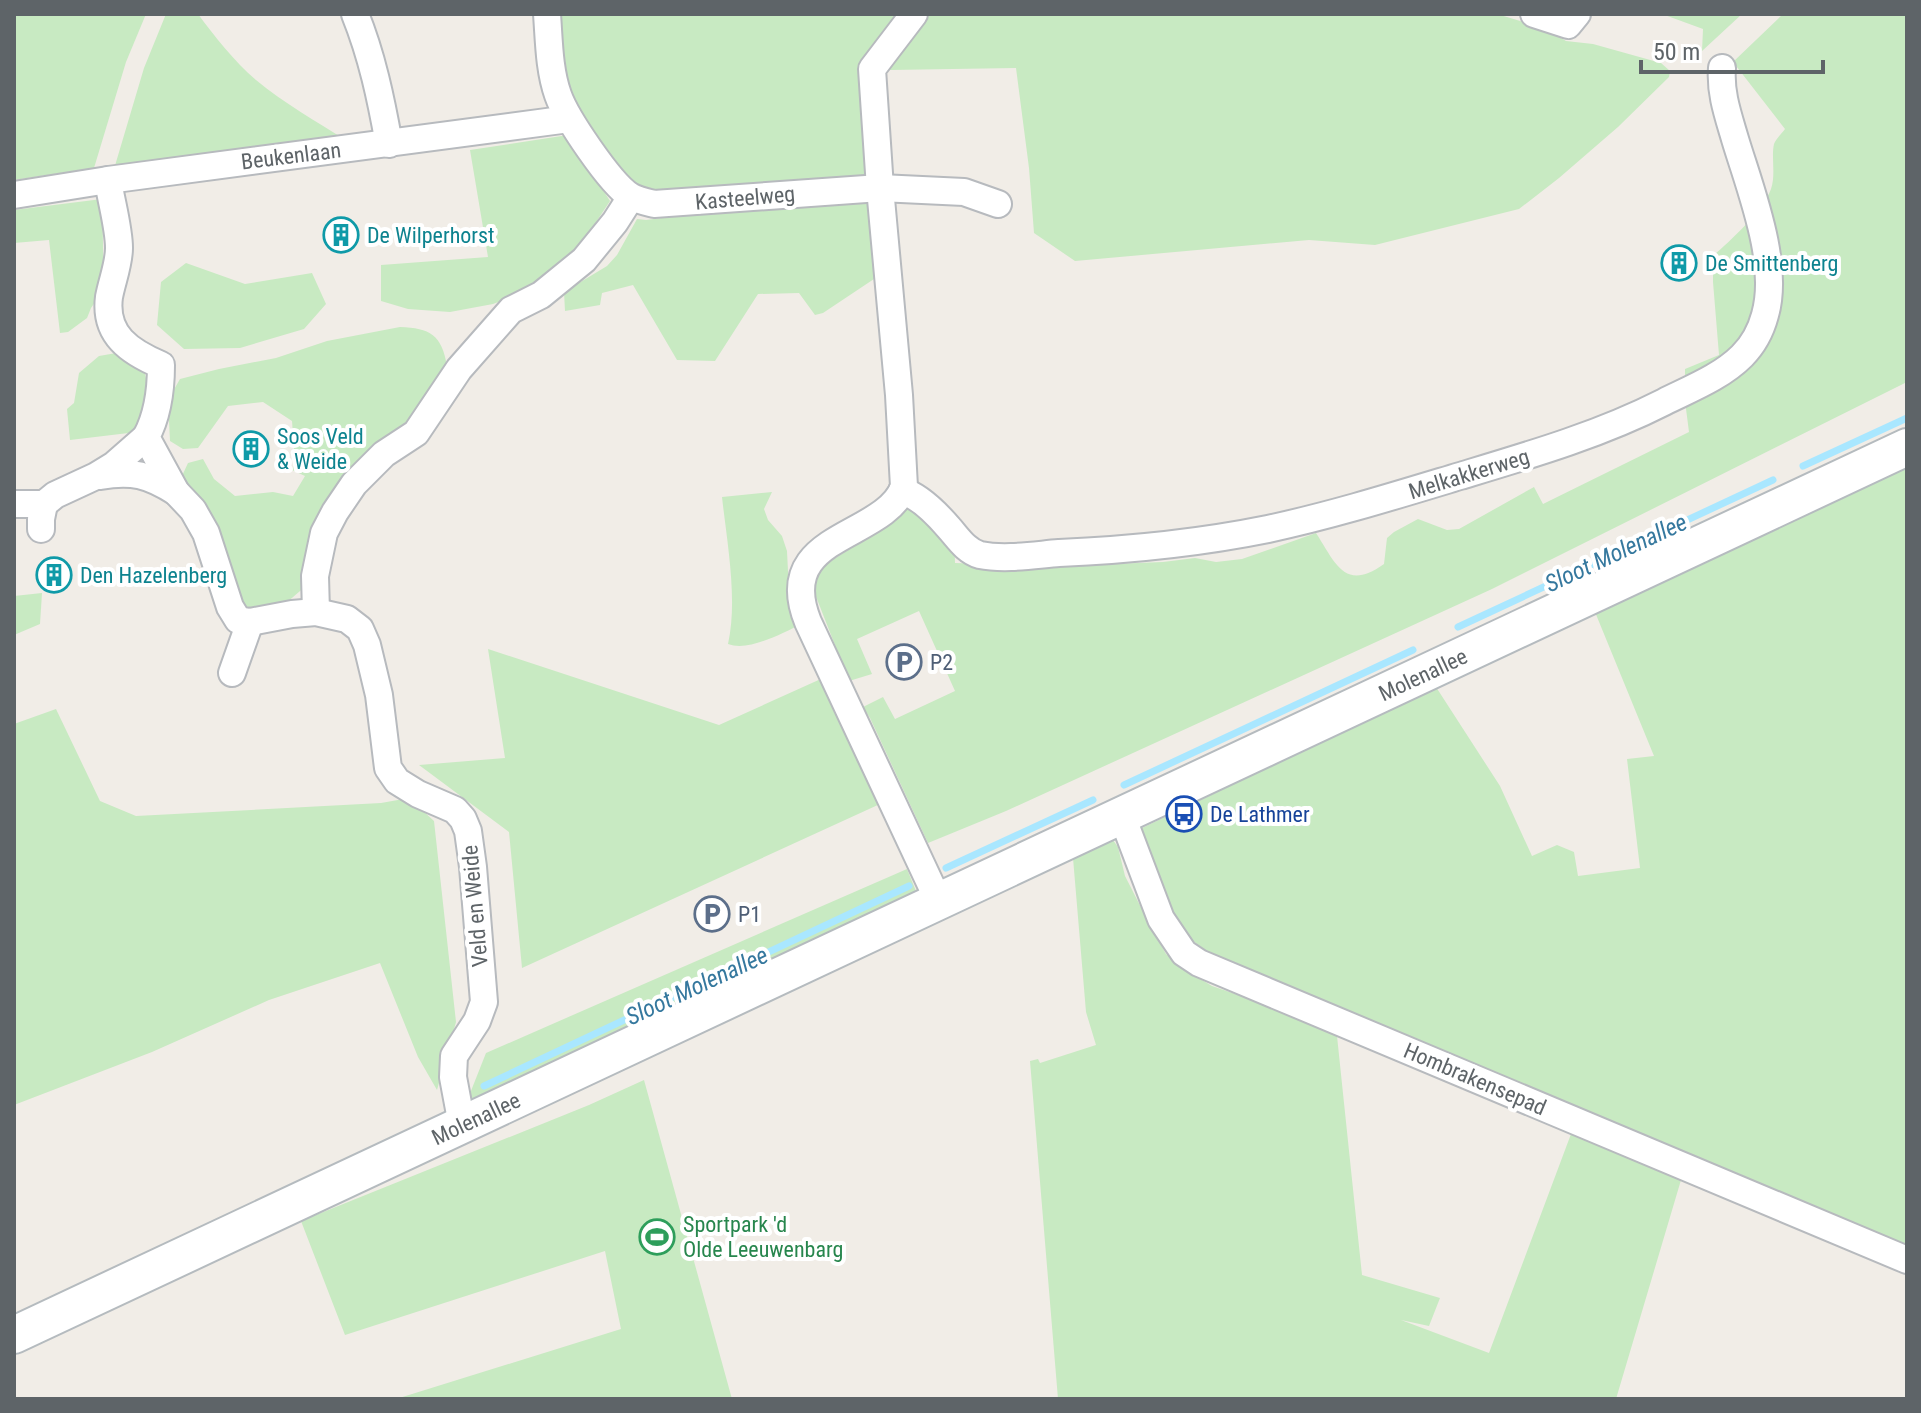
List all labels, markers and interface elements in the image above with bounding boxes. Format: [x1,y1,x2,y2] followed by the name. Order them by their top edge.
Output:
[1641,24,1823,74] scale bar
[1653,38,1700,66] text: 50 m
[240,137,342,175] street label: Beukenlaan
[694,181,796,215] street label: Kasteelweg
[322,216,360,254] building icon: De Wilperhorst
[367,223,495,248] place label: De Wilperhorst
[1660,244,1698,282] building icon: De Smittenberg
[1705,251,1838,276] place label: De Smittenberg
[277,424,364,474] place label: Soos Veld & Weide
[232,430,270,468] building icon: Soos Veld & Weide
[1406,444,1532,504] street label: Melkakkerweg
[1540,508,1692,598] water label: Sloot Molenallee
[35,556,73,594] building icon: Den Hazelenberg
[80,563,227,588] place label: Den Hazelenberg
[885,643,923,681] parking icon: P2
[1375,644,1471,706] street label: Molenallee
[930,650,953,675] place label: P2
[1165,795,1203,833] bus stop icon: De Lathmer
[1210,802,1310,827] place label: De Lathmer
[457,844,493,968] street label: Veld en Weide
[693,895,731,933] parking icon: P1
[738,902,761,927] place label: P1
[621,941,773,1031] water label: Sloot Molenallee
[1400,1038,1550,1120] street label: Hombrakensepad
[428,1088,524,1150] street label: Molenallee
[683,1212,843,1262] place label: Sportpark 'd Olde Leeuwenbarg
[638,1218,676,1256] sports icon: Sportpark 'd Olde Leeuwenbarg

